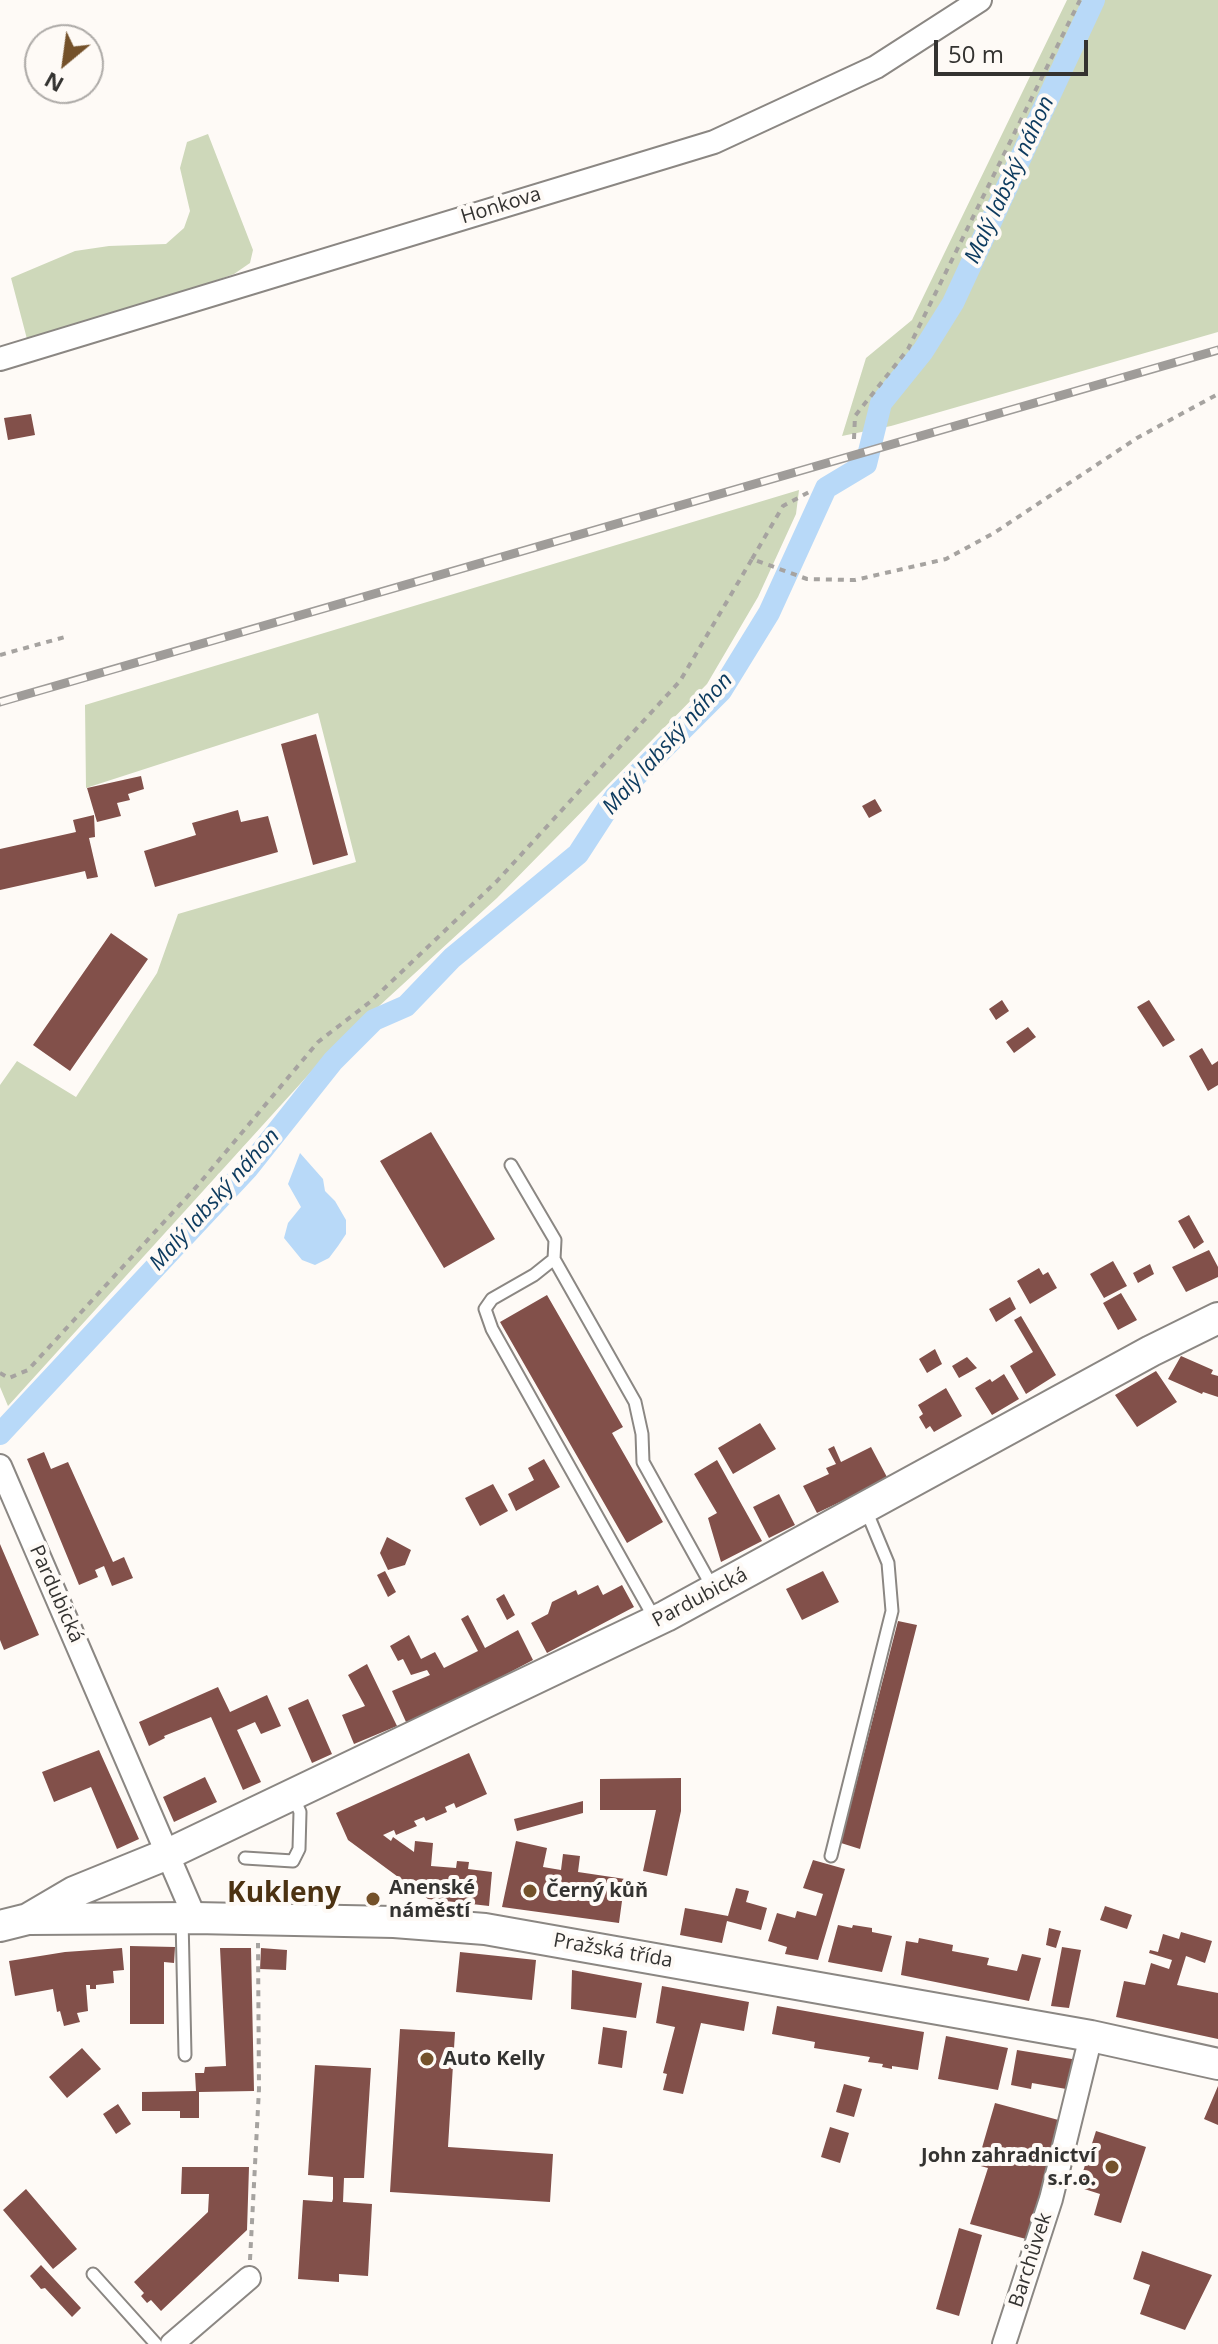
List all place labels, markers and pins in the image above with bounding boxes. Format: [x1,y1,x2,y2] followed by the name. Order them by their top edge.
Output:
[389,1876,475,1923] place label: Anenské náměstí
[546,1879,648,1903] place label: Černý kůň
[521,1882,539,1900] marker: Černý kůň
[364,1890,382,1908] marker: Anenské náměstí
[443,2047,545,2071] place label: Auto Kelly
[418,2050,436,2068] marker: Auto Kelly
[921,2144,1096,2191] place label: John zahradnictví s.r.o.
[1103,2158,1121,2176] marker: John zahradnictví s.r.o.

